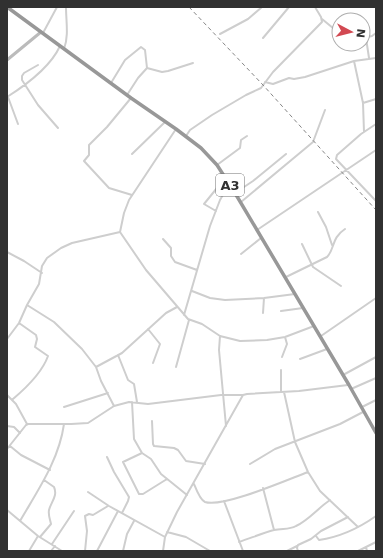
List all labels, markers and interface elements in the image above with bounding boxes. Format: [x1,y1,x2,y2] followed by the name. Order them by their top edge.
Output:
[331,12,371,52] north arrow
[353,28,367,39] text: N
[216,174,244,196] road number: A3

